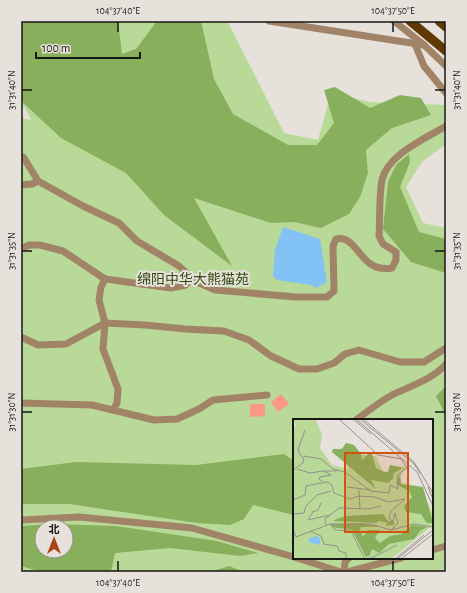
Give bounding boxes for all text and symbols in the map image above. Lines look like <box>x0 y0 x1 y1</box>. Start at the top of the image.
text: 104°37'40"E <box>96 6 140 16</box>
text: 104°37'50"E <box>371 6 415 16</box>
scale bar <box>36 34 140 60</box>
text: 100 m <box>42 42 70 54</box>
text: 31°31'40"N <box>7 70 17 110</box>
text: 31°31'40"N <box>452 70 462 110</box>
text: 31°31'35"N <box>7 232 17 270</box>
text: 31°31'35"N <box>452 232 462 270</box>
park label: 绵阳中华大熊猫苑 <box>137 271 249 287</box>
text: 31°31'30"N <box>7 393 17 431</box>
text: 31°31'30"N <box>452 393 462 431</box>
inset map <box>293 419 433 559</box>
north arrow <box>34 519 74 559</box>
text: 北 <box>49 524 60 535</box>
text: 104°37'40"E <box>96 578 140 588</box>
text: 104°37'50"E <box>371 578 415 588</box>

